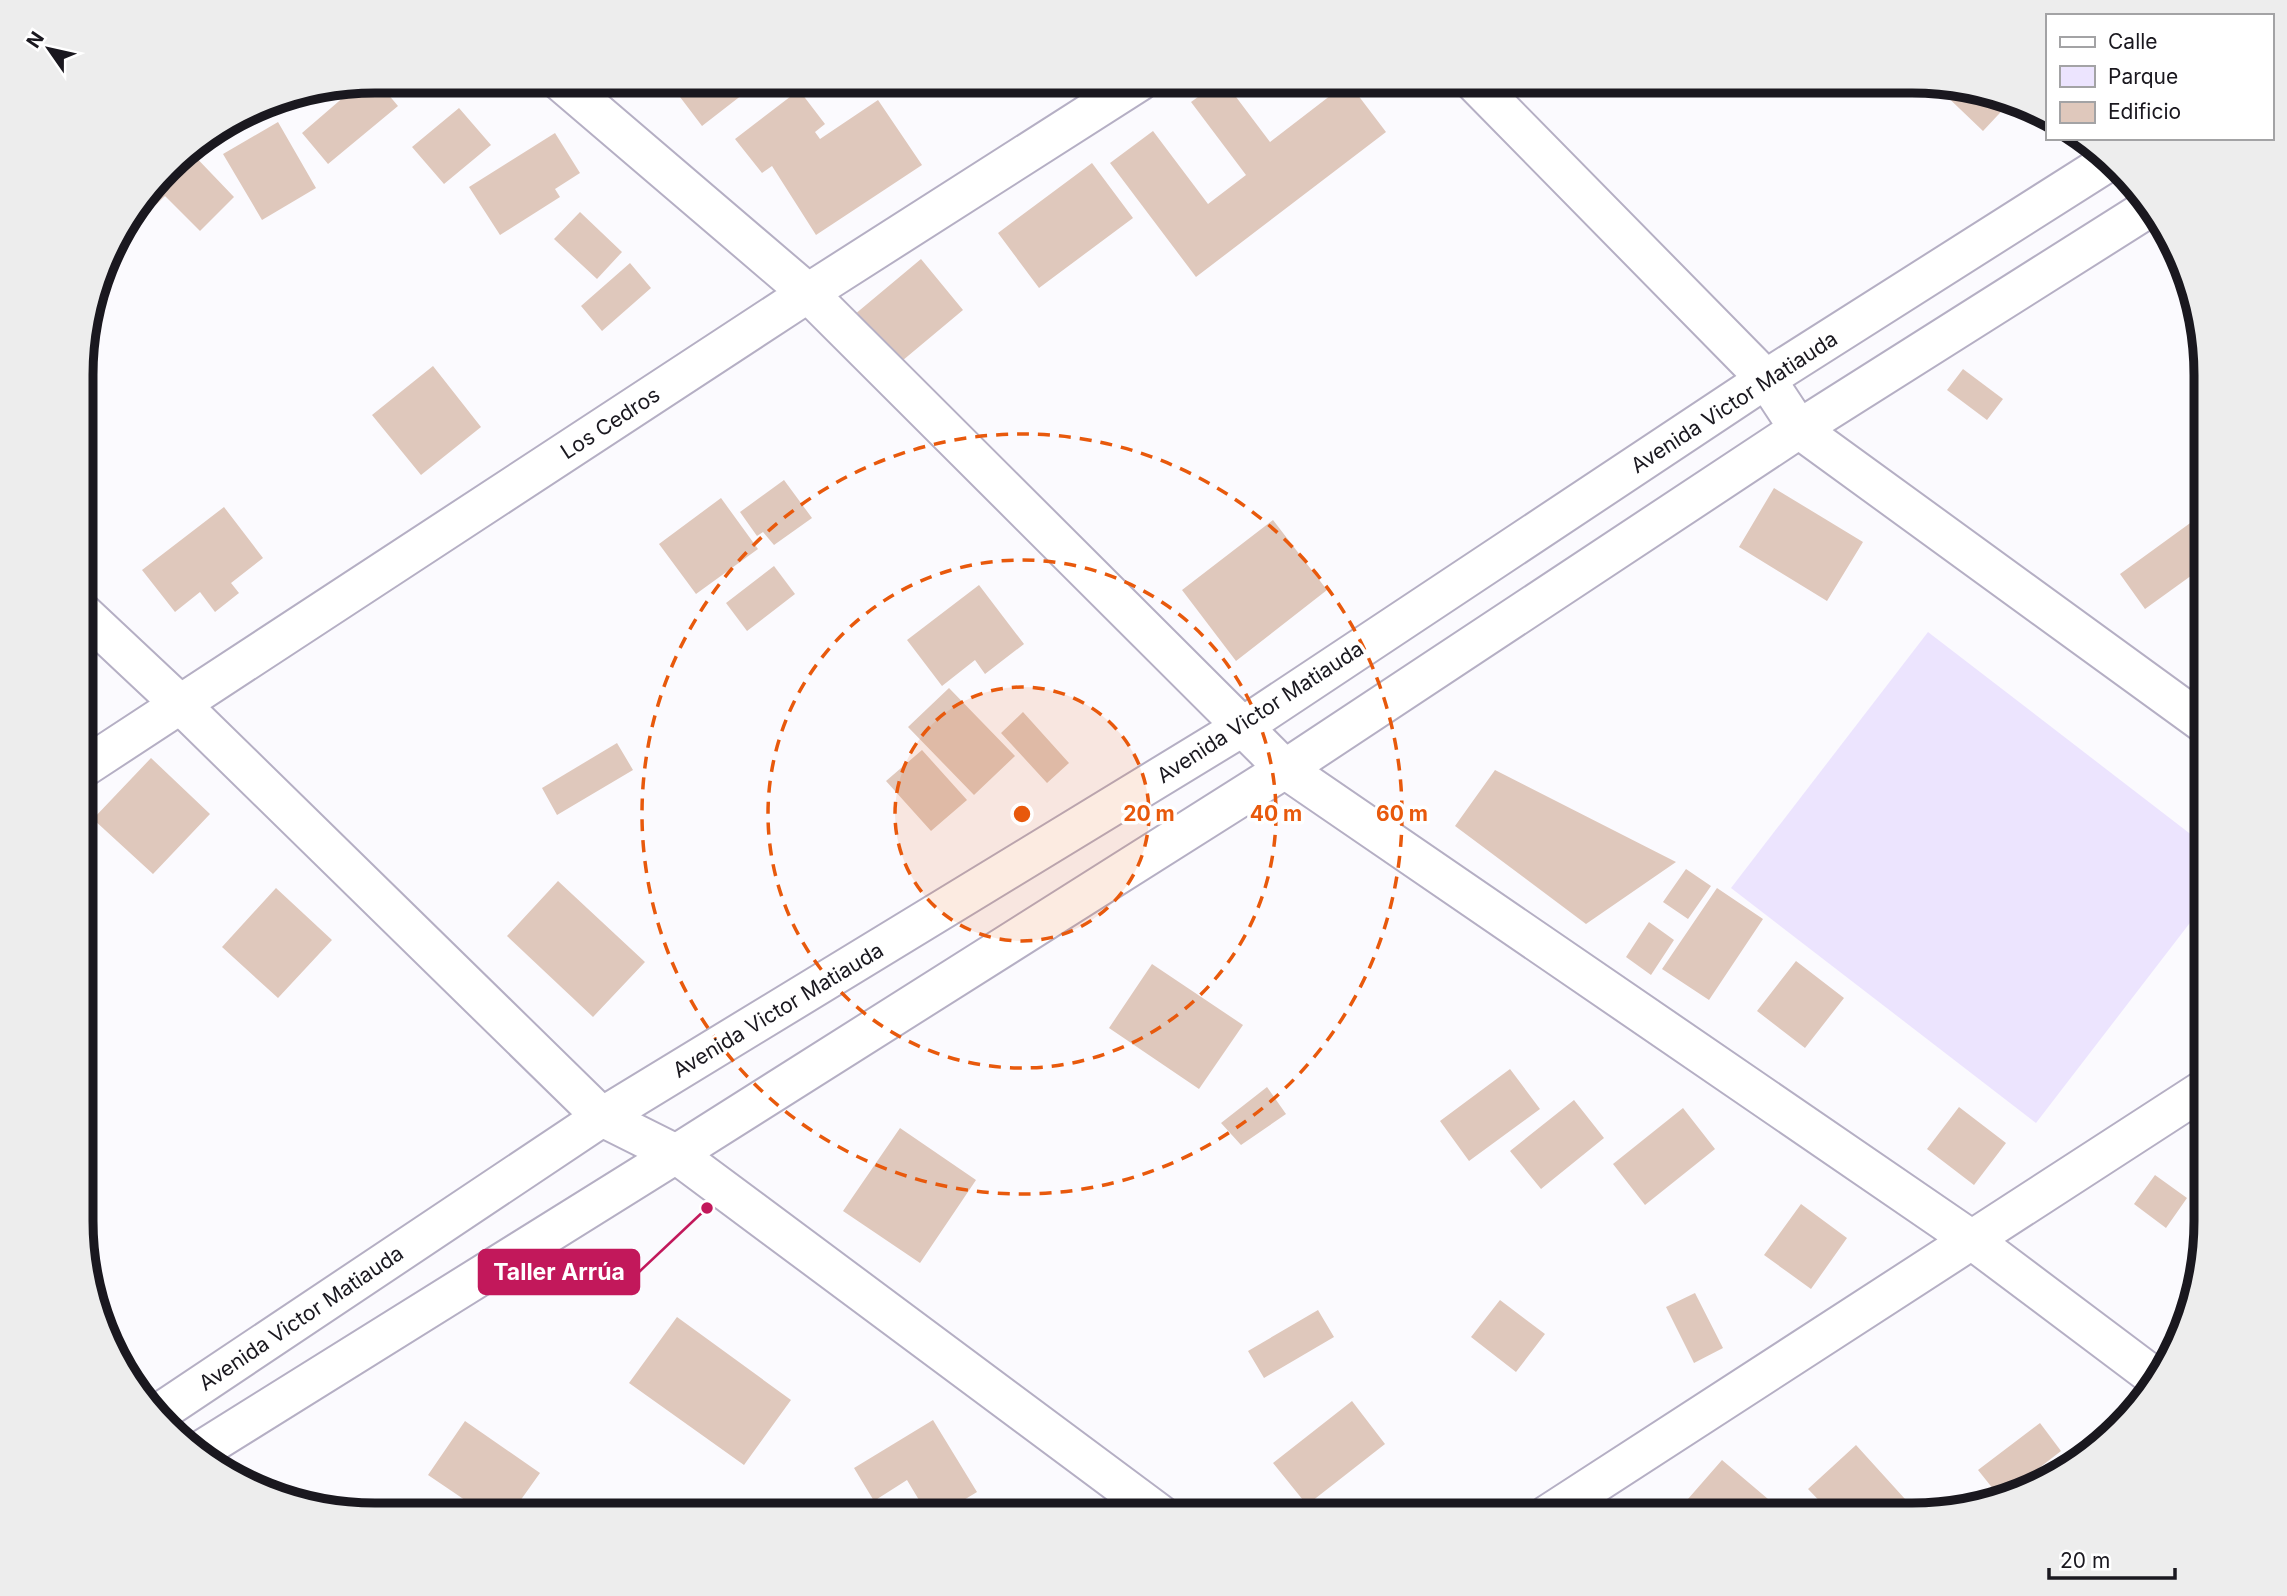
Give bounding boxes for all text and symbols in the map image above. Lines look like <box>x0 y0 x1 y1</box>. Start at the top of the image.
north arrow <box>14 14 84 84</box>
legend <box>2046 14 2273 140</box>
text: N <box>22 27 49 52</box>
text: Calle <box>2108 29 2158 54</box>
text: Parque <box>2108 64 2178 89</box>
text: Edificio <box>2108 99 2181 124</box>
street label: Avenida Victor Matiauda <box>1626 326 1842 478</box>
street label: Los Cedros <box>556 382 664 464</box>
street label: Avenida Victor Matiauda <box>1152 636 1368 788</box>
text: 20 m <box>1123 801 1175 826</box>
text: 40 m <box>1250 801 1302 826</box>
text: 60 m <box>1376 801 1428 826</box>
centre of rings <box>1010 802 1034 826</box>
street label: Avenida Victor Matiauda <box>668 937 888 1083</box>
street label: Avenida Victor Matiauda <box>194 1240 408 1396</box>
callout: Taller Arrúa <box>479 1250 639 1294</box>
text: Taller Arrúa <box>493 1258 625 1286</box>
scale bar <box>2049 1536 2175 1580</box>
text: 20 m <box>2060 1548 2110 1573</box>

